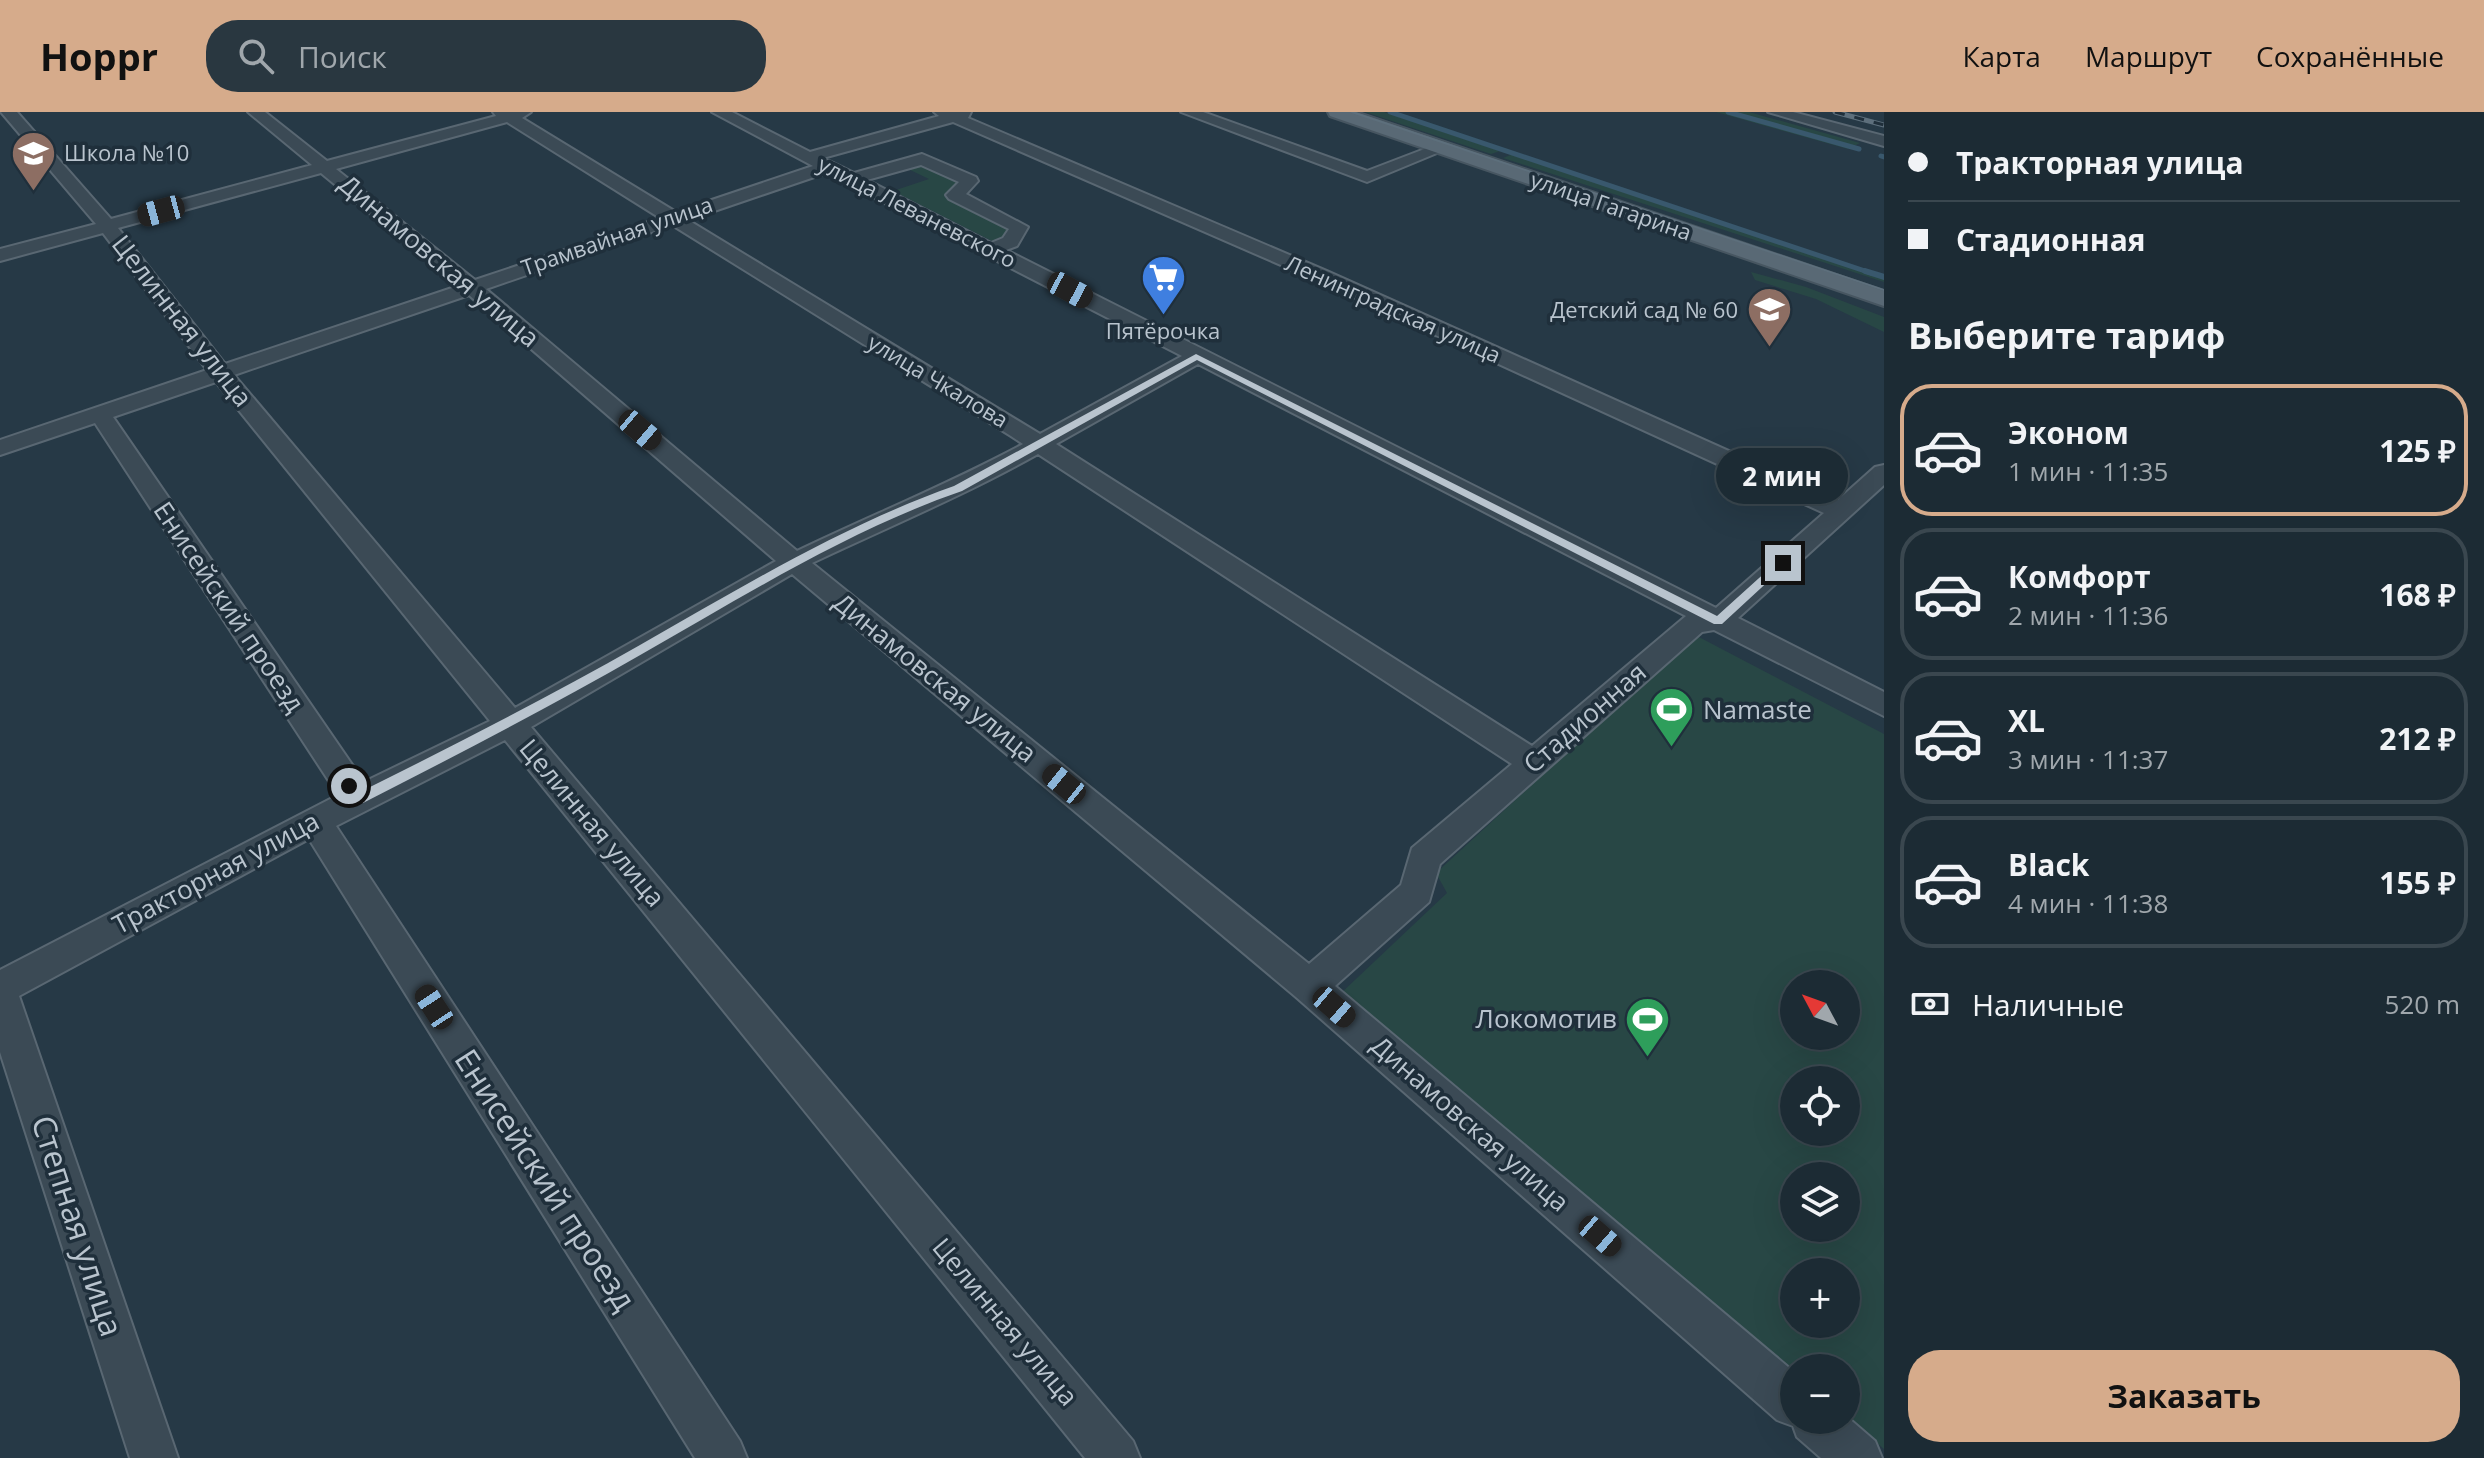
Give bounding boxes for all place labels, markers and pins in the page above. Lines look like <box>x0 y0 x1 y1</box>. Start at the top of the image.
school or university icon: Школа №10 <box>9 129 57 192</box>
place label: Школа №10 <box>64 137 189 167</box>
supermarket icon: Пятёрочка <box>1139 254 1187 317</box>
school or university icon: Детский сад № 60 <box>1745 286 1793 349</box>
place label: Детский сад № 60 <box>1550 294 1738 324</box>
place label: Пятёрочка <box>1106 315 1220 345</box>
sports icon: Namaste <box>1648 686 1696 749</box>
place label: Namaste <box>1703 691 1812 727</box>
sports icon: Локомотив <box>1624 995 1672 1058</box>
place label: Локомотив <box>1476 1000 1617 1036</box>

